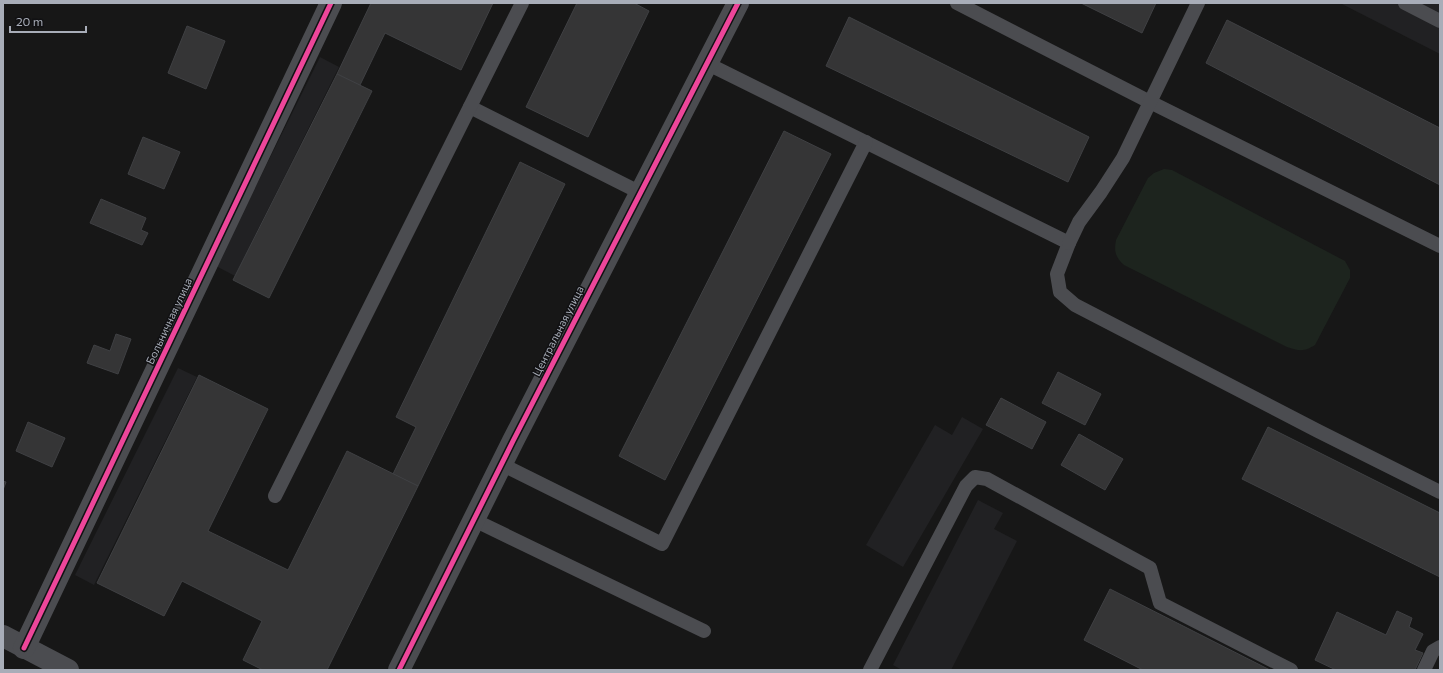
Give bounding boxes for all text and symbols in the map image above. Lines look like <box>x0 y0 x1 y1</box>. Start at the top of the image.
scale bar <box>10 8 86 34</box>
text: 20 m <box>16 14 43 28</box>
street label: Больничная улица <box>143 276 194 366</box>
street label: Центральная улица <box>529 283 586 378</box>

